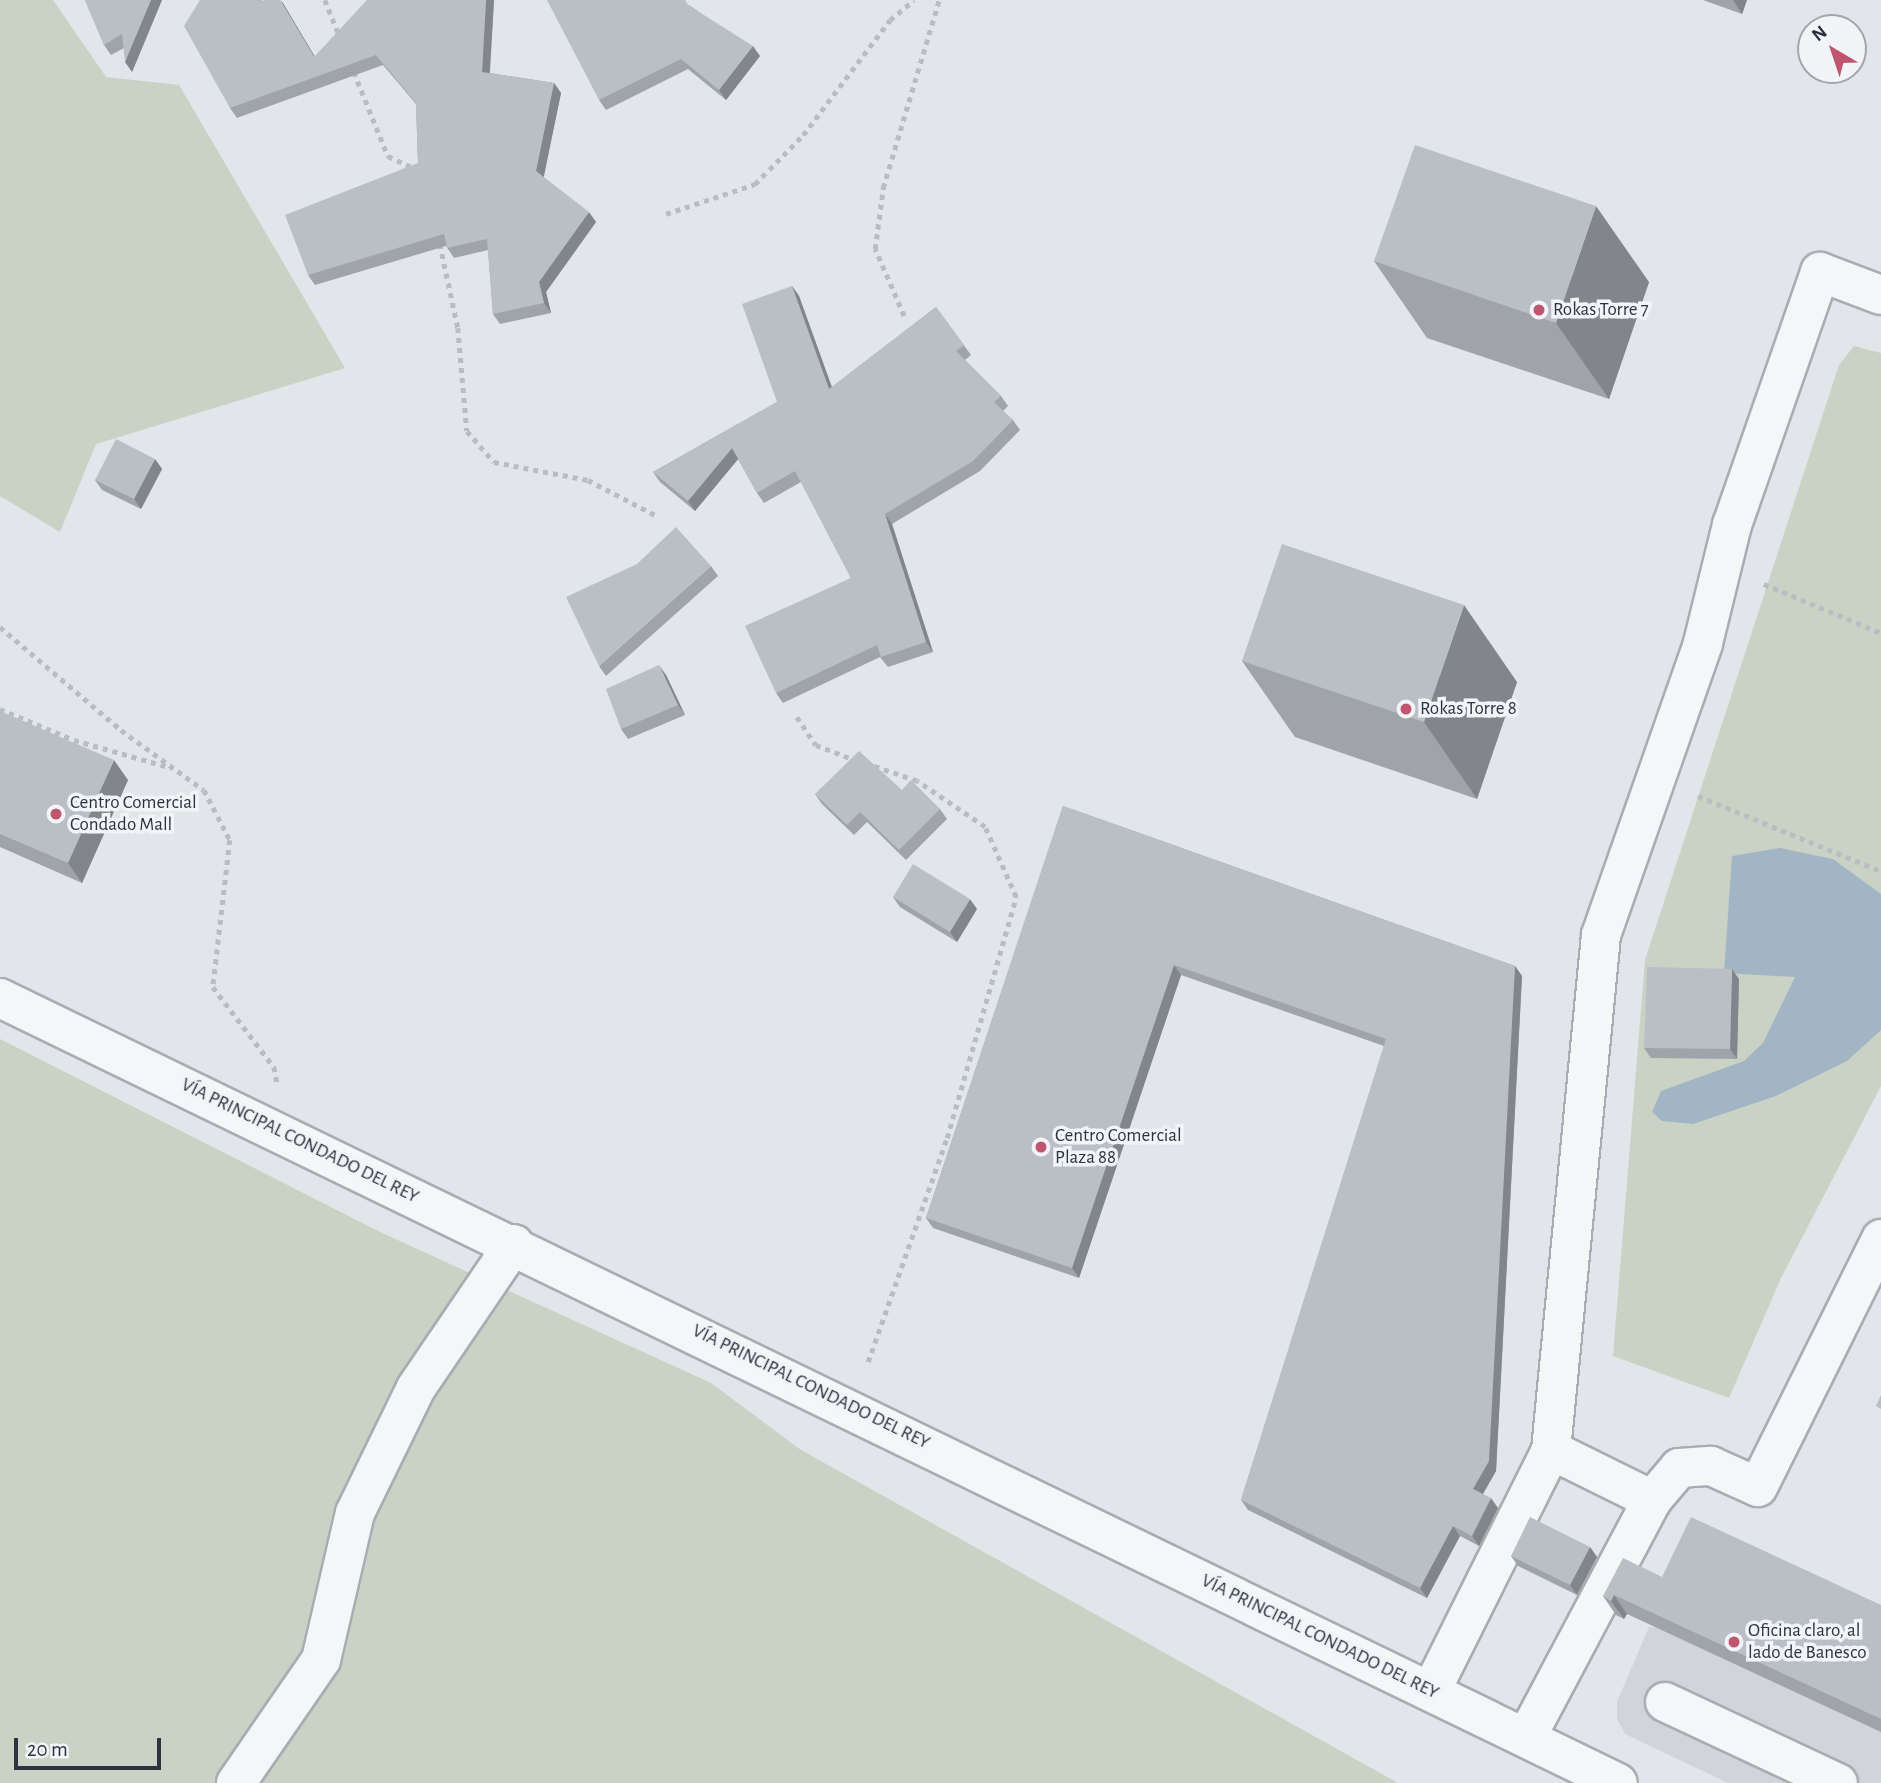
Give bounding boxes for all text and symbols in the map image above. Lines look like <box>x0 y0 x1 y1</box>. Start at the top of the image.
north arrow <box>1797 14 1867 84</box>
text: N <box>1809 22 1831 45</box>
place label: Rokas Torre 7 <box>1553 299 1649 321</box>
marker: Rokas Torre 7 <box>1531 302 1547 318</box>
place label: Rokas Torre 8 <box>1420 698 1517 720</box>
marker: Rokas Torre 8 <box>1398 701 1414 717</box>
place label: Centro Comercial Condado Mall <box>70 792 197 836</box>
marker: Centro Comercial Condado Mall <box>48 806 64 822</box>
street label: VÍA PRINCIPAL CONDADO DEL REY <box>177 1073 423 1209</box>
place label: Centro Comercial Plaza 88 <box>1055 1125 1182 1169</box>
marker: Centro Comercial Plaza 88 <box>1033 1139 1049 1155</box>
street label: VÍA PRINCIPAL CONDADO DEL REY <box>688 1319 934 1455</box>
street label: VÍA PRINCIPAL CONDADO DEL REY <box>1197 1569 1443 1705</box>
place label: Oficina claro, al lado de Banesco <box>1748 1620 1867 1664</box>
marker: Oficina claro, al lado de Banesco <box>1726 1634 1742 1650</box>
scale bar <box>18 1724 164 1768</box>
text: 20 m <box>27 1739 68 1760</box>

